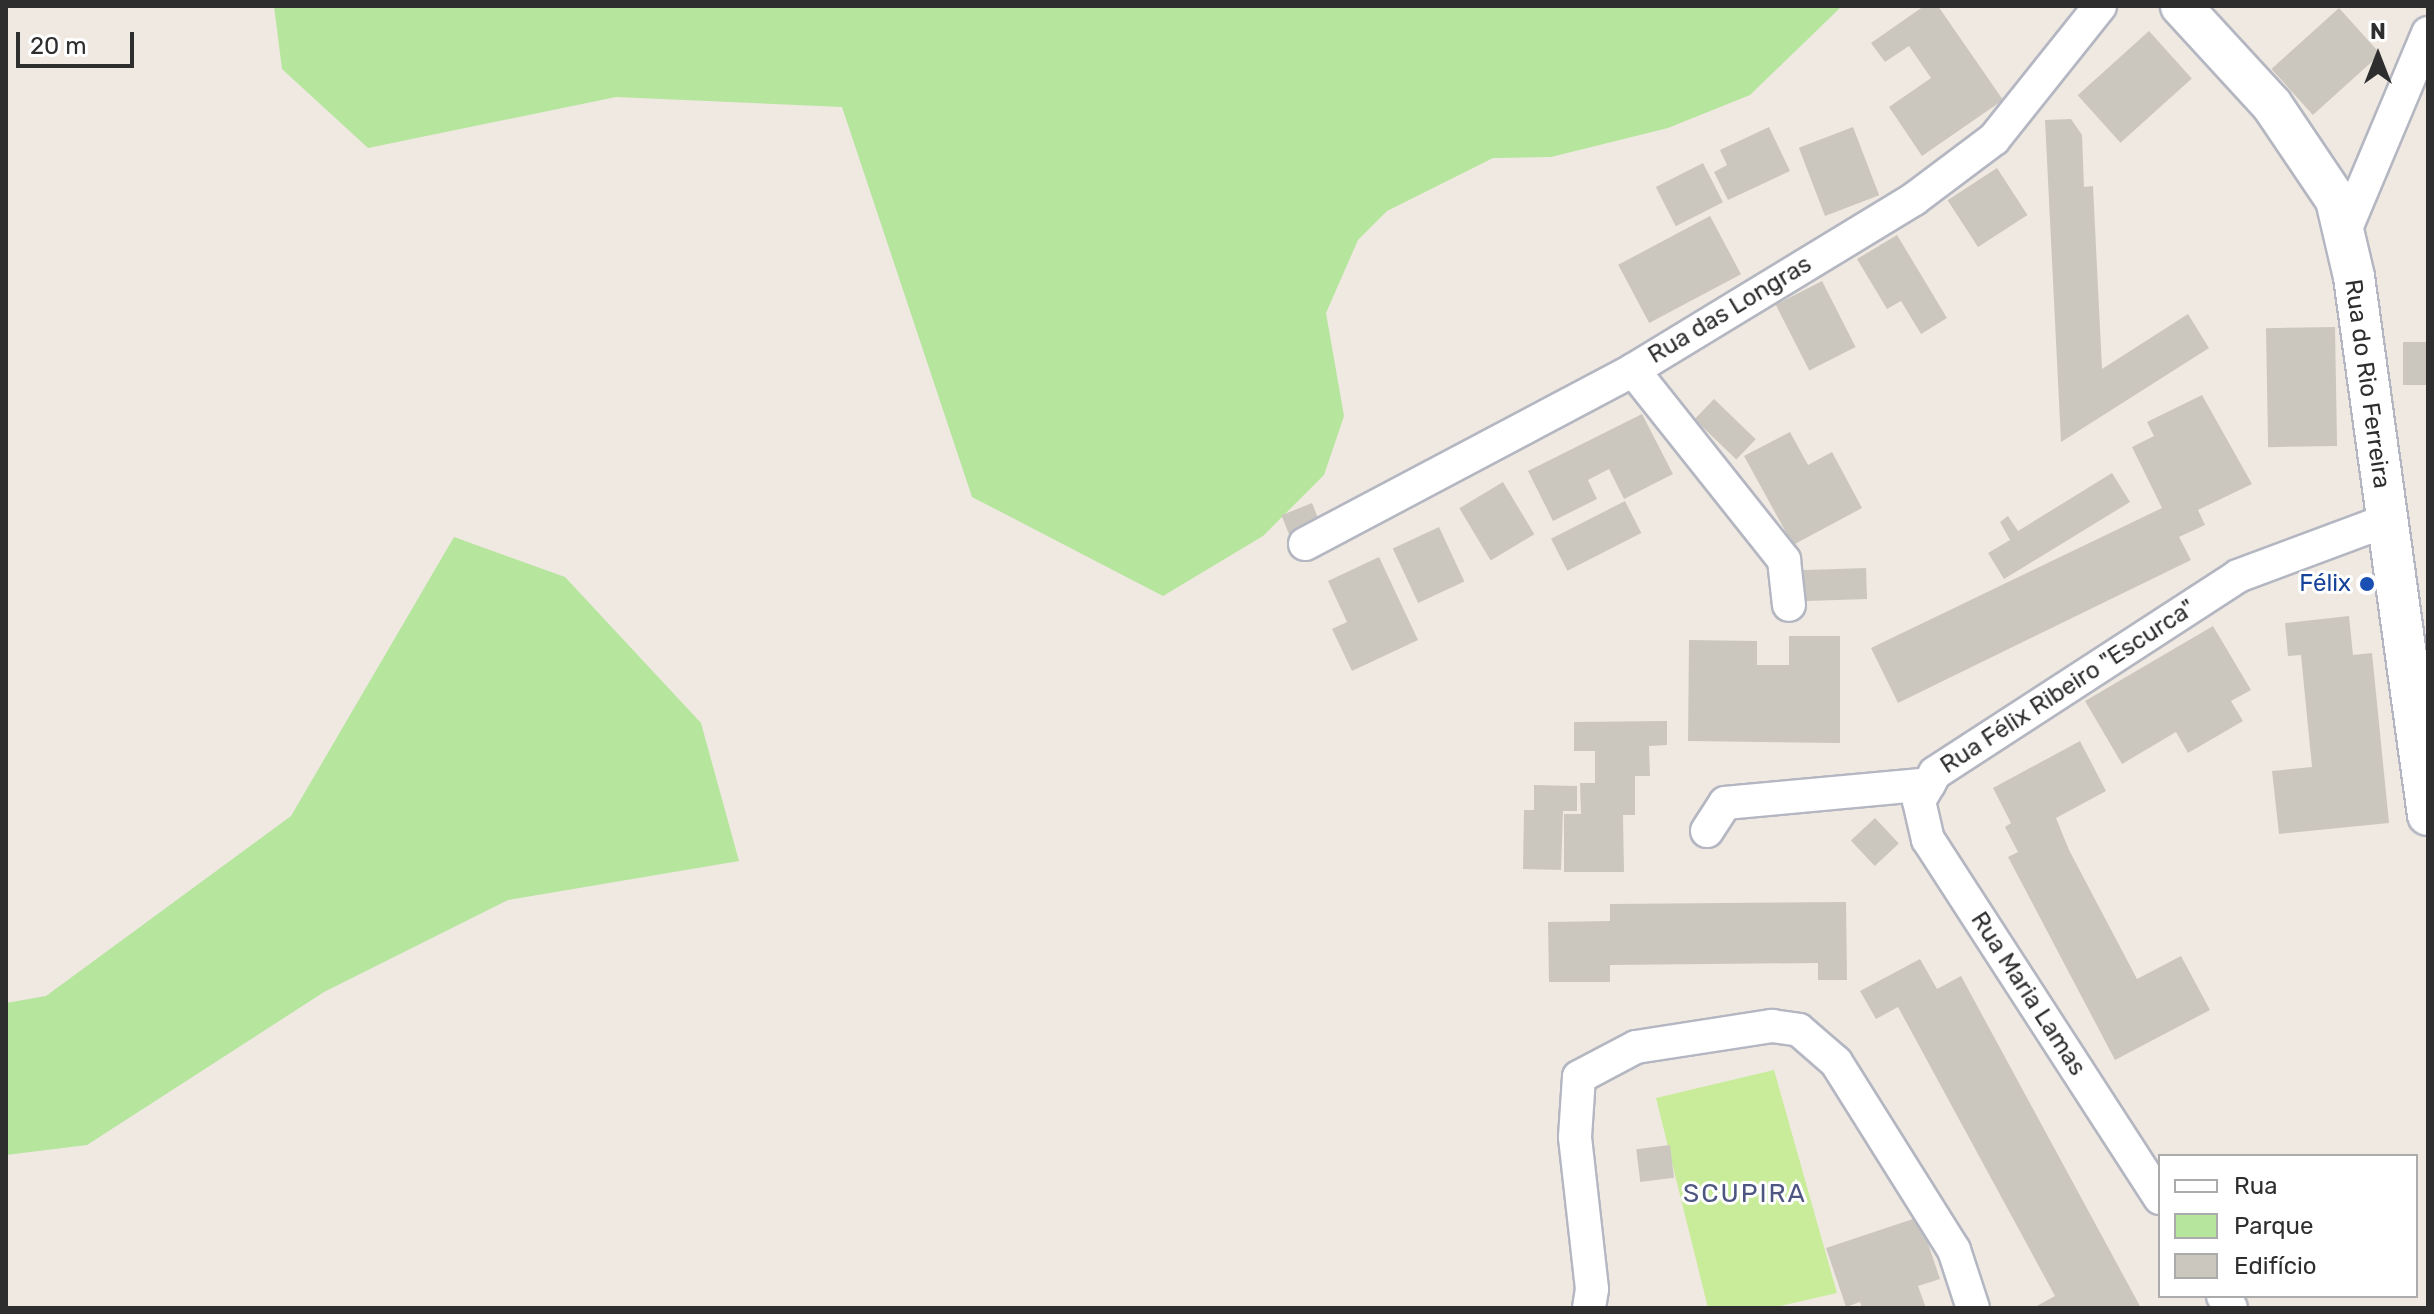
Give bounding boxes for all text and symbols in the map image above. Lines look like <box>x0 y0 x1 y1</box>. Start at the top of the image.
scale bar <box>20 16 138 66</box>
north arrow <box>2338 16 2418 96</box>
text: N <box>2370 18 2386 45</box>
text: 20 m <box>30 32 87 60</box>
street label: Rua das Longras <box>1643 250 1817 370</box>
street label: Rua do Rio Ferreira <box>2338 278 2396 490</box>
place label: Félix <box>2299 570 2351 598</box>
marker: Félix <box>2358 575 2376 593</box>
street label: Rua Félix Ribeiro "Escurca" <box>1935 594 2201 780</box>
street label: Rua Maria Lamas <box>1964 907 2092 1081</box>
legend <box>2158 1154 2418 1298</box>
text: Rua <box>2234 1172 2277 1200</box>
district label: SCUPIRA <box>1683 1178 1807 1210</box>
text: Parque <box>2234 1212 2313 1240</box>
text: Edifício <box>2234 1252 2317 1280</box>

